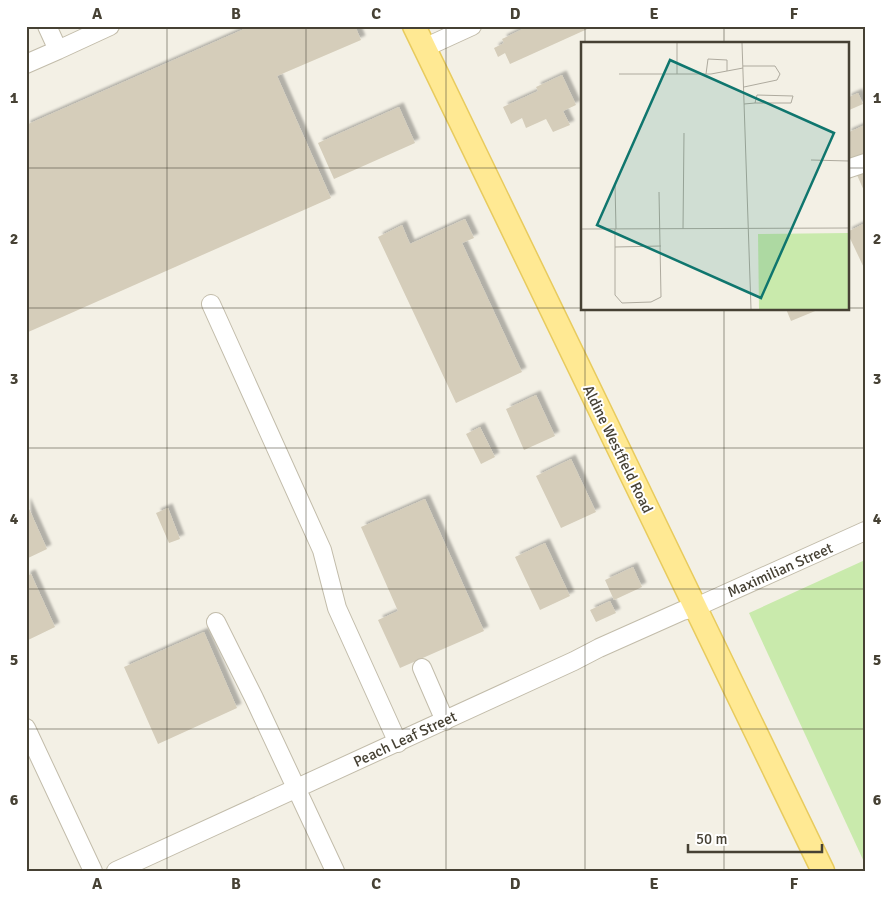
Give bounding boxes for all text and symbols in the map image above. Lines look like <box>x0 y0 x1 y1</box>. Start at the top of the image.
text: A <box>92 4 103 24</box>
text: B <box>231 4 241 24</box>
text: C <box>371 4 381 24</box>
text: D <box>510 4 521 24</box>
text: E <box>649 4 659 24</box>
text: F <box>790 4 799 24</box>
inset map <box>581 42 848 310</box>
text: 1 <box>10 88 19 108</box>
text: 1 <box>873 88 882 108</box>
text: 2 <box>10 229 18 249</box>
text: 2 <box>873 229 881 249</box>
text: 3 <box>10 369 18 389</box>
text: 3 <box>873 369 881 389</box>
street label: Aldine Westfield Road <box>579 382 657 516</box>
text: 4 <box>10 509 19 529</box>
text: 4 <box>873 509 882 529</box>
street label: Maximilian Street <box>725 539 835 601</box>
text: 5 <box>10 650 18 670</box>
text: 5 <box>873 650 881 670</box>
street label: Peach Leaf Street <box>351 707 459 771</box>
text: 6 <box>10 790 19 810</box>
text: 6 <box>873 790 882 810</box>
scale bar <box>688 822 822 854</box>
text: 50 m <box>696 830 727 848</box>
text: A <box>92 874 103 894</box>
text: B <box>231 874 241 894</box>
text: C <box>371 874 381 894</box>
text: D <box>510 874 521 894</box>
text: E <box>649 874 659 894</box>
text: F <box>790 874 799 894</box>

